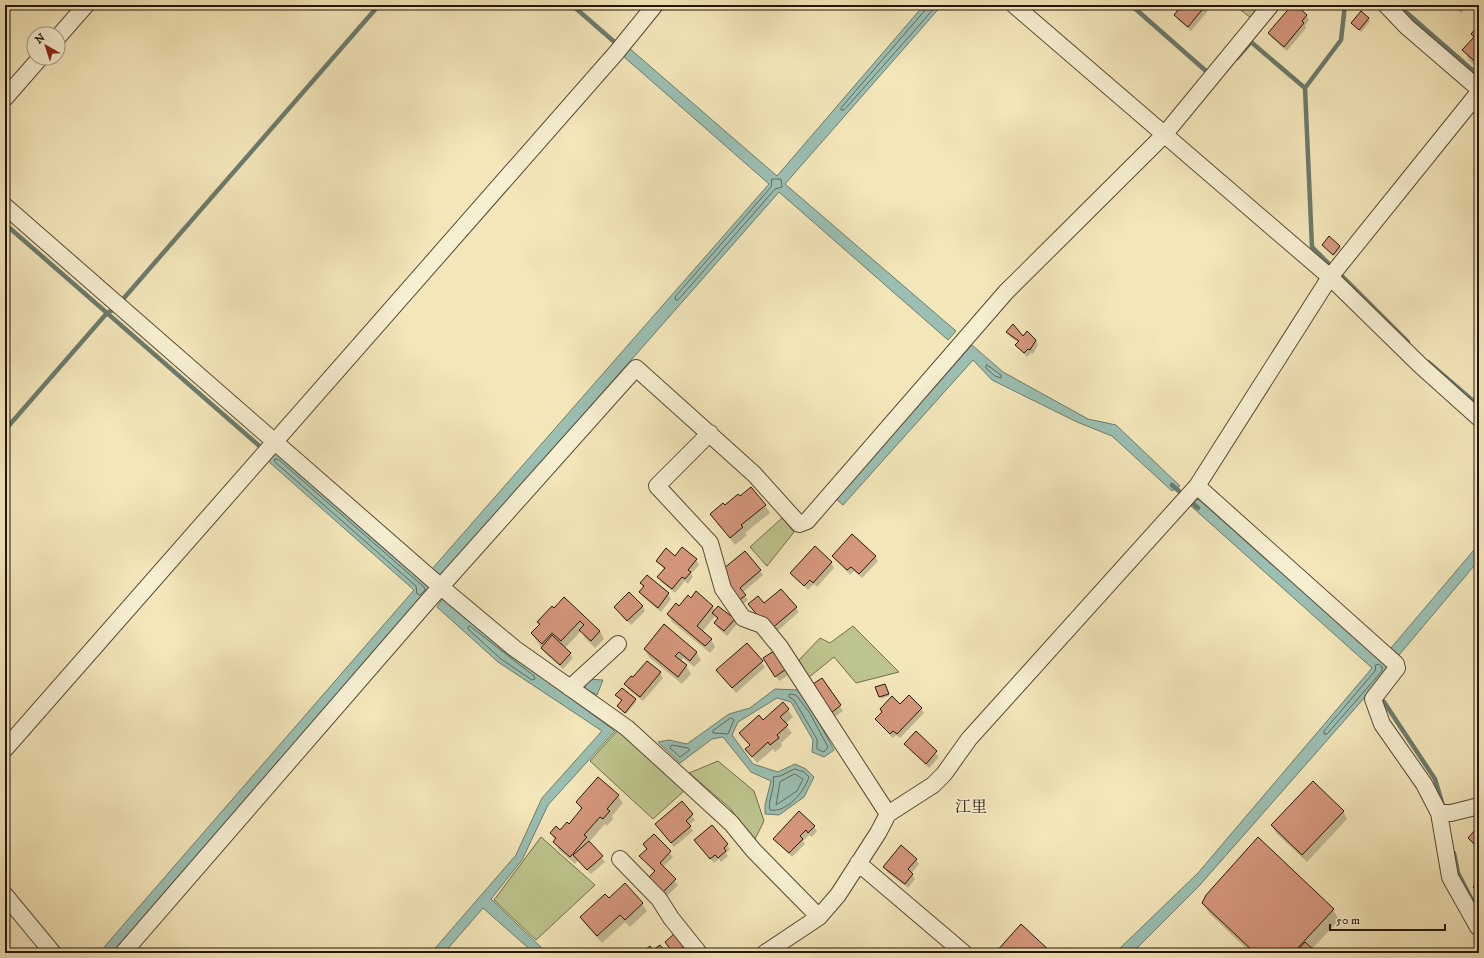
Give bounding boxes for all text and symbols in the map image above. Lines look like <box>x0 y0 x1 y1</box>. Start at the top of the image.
north arrow <box>26 26 66 66</box>
text: N <box>32 31 48 47</box>
district label: 江里 <box>955 797 987 817</box>
scale bar <box>1330 906 1445 932</box>
text: 50 m <box>1336 913 1360 928</box>

